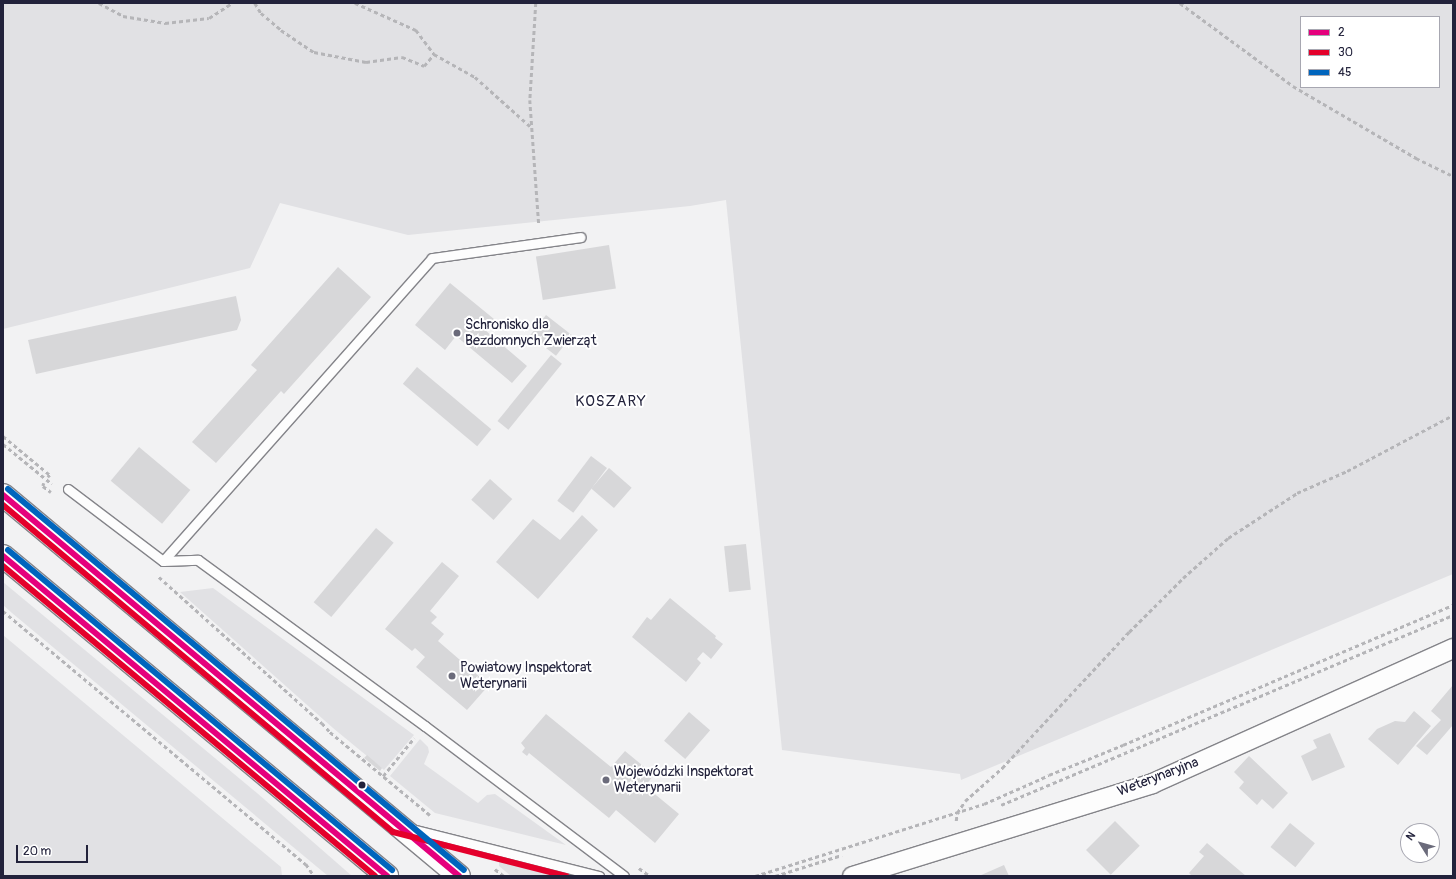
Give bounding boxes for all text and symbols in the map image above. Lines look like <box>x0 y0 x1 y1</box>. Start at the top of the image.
legend <box>1300 16 1440 88</box>
text: 2 <box>1338 25 1345 40</box>
text: 30 <box>1338 45 1353 60</box>
text: 45 <box>1338 65 1351 80</box>
place label: Schronisko dla Bezdomnych Zwierząt <box>465 317 597 350</box>
marker: Schronisko dla Bezdomnych Zwierząt <box>452 328 462 338</box>
district label: KOSZARY <box>575 393 647 411</box>
place label: Powiatowy Inspektorat Weterynarii <box>460 660 592 692</box>
marker: Powiatowy Inspektorat Weterynarii <box>447 671 457 681</box>
street label: Weterynaryjna <box>1115 754 1201 800</box>
place label: Wojewódzki Inspektorat Weterynarii <box>614 764 753 796</box>
marker: Wojewódzki Inspektorat Weterynarii <box>601 775 611 785</box>
unlabelled marker <box>357 780 367 790</box>
north arrow <box>1400 823 1440 863</box>
text: N <box>1403 829 1418 843</box>
scale bar <box>18 837 90 863</box>
text: 20 m <box>23 844 51 859</box>

